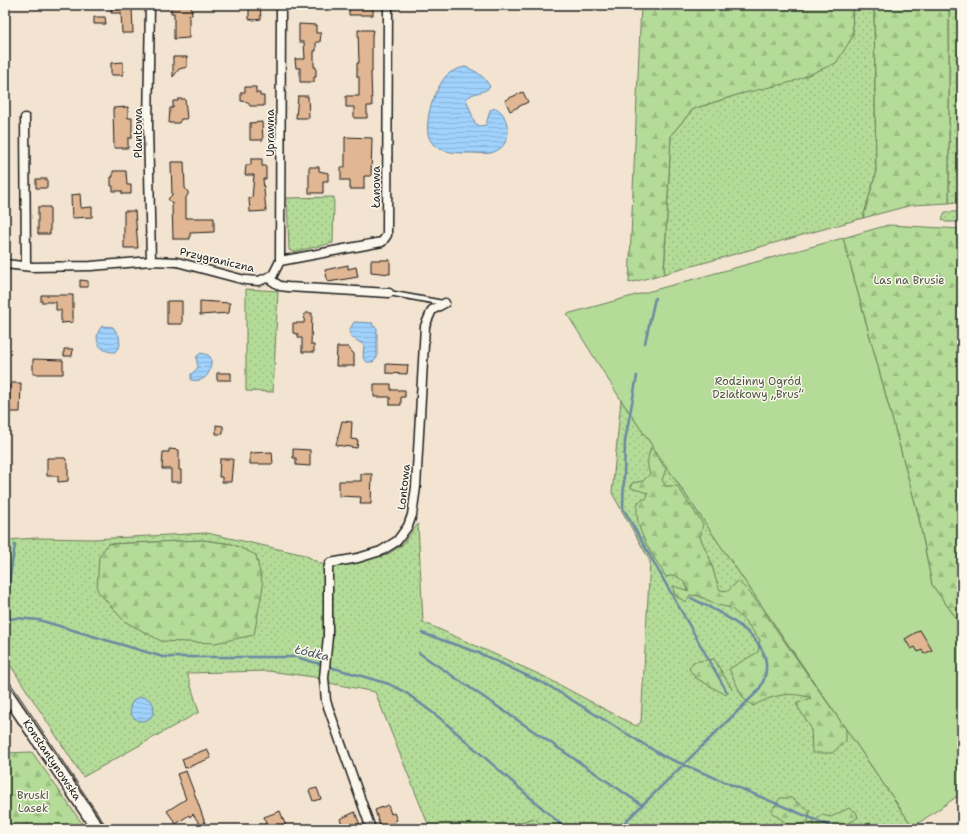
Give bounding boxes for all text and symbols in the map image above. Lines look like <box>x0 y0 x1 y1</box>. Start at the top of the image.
street label: Plantowa <box>131 108 146 158</box>
street label: Uprawna <box>263 109 278 157</box>
street label: Łanowa <box>369 166 384 209</box>
street label: Przygraniczna <box>178 244 256 276</box>
park label: Las na Brusie <box>873 273 945 288</box>
park label: Rodzinny Ogród Działkowy „Brus” <box>712 374 804 402</box>
street label: Lontowa <box>394 463 414 511</box>
water label: Łódka <box>292 641 331 665</box>
street label: Konstantynowska <box>19 717 85 804</box>
park label: Bruski Lasek <box>17 788 49 816</box>

